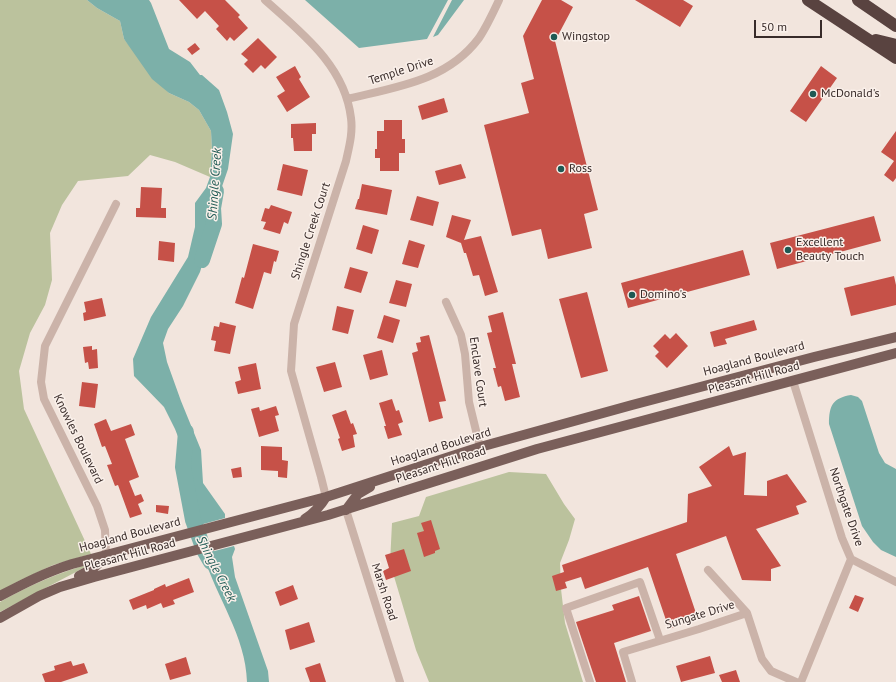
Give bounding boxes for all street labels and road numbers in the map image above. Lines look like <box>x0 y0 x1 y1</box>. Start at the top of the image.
street label: Temple Drive <box>367 54 435 88</box>
street label: Shingle Creek Court <box>288 180 334 282</box>
street label: Enclave Court <box>466 336 490 408</box>
street label: Hoagland Boulevard <box>702 339 806 379</box>
street label: Pleasant Hill Road <box>707 359 801 397</box>
street label: Knowles Boulevard <box>50 392 106 486</box>
street label: Hoagland Boulevard <box>389 425 493 469</box>
street label: Pleasant Hill Road <box>394 444 488 486</box>
street label: Northgate Drive <box>826 466 866 548</box>
street label: Hoagland Boulevard <box>78 515 182 555</box>
street label: Pleasant Hill Road <box>83 536 177 574</box>
street label: Marsh Road <box>368 561 400 623</box>
street label: Sungate Drive <box>664 598 736 632</box>

